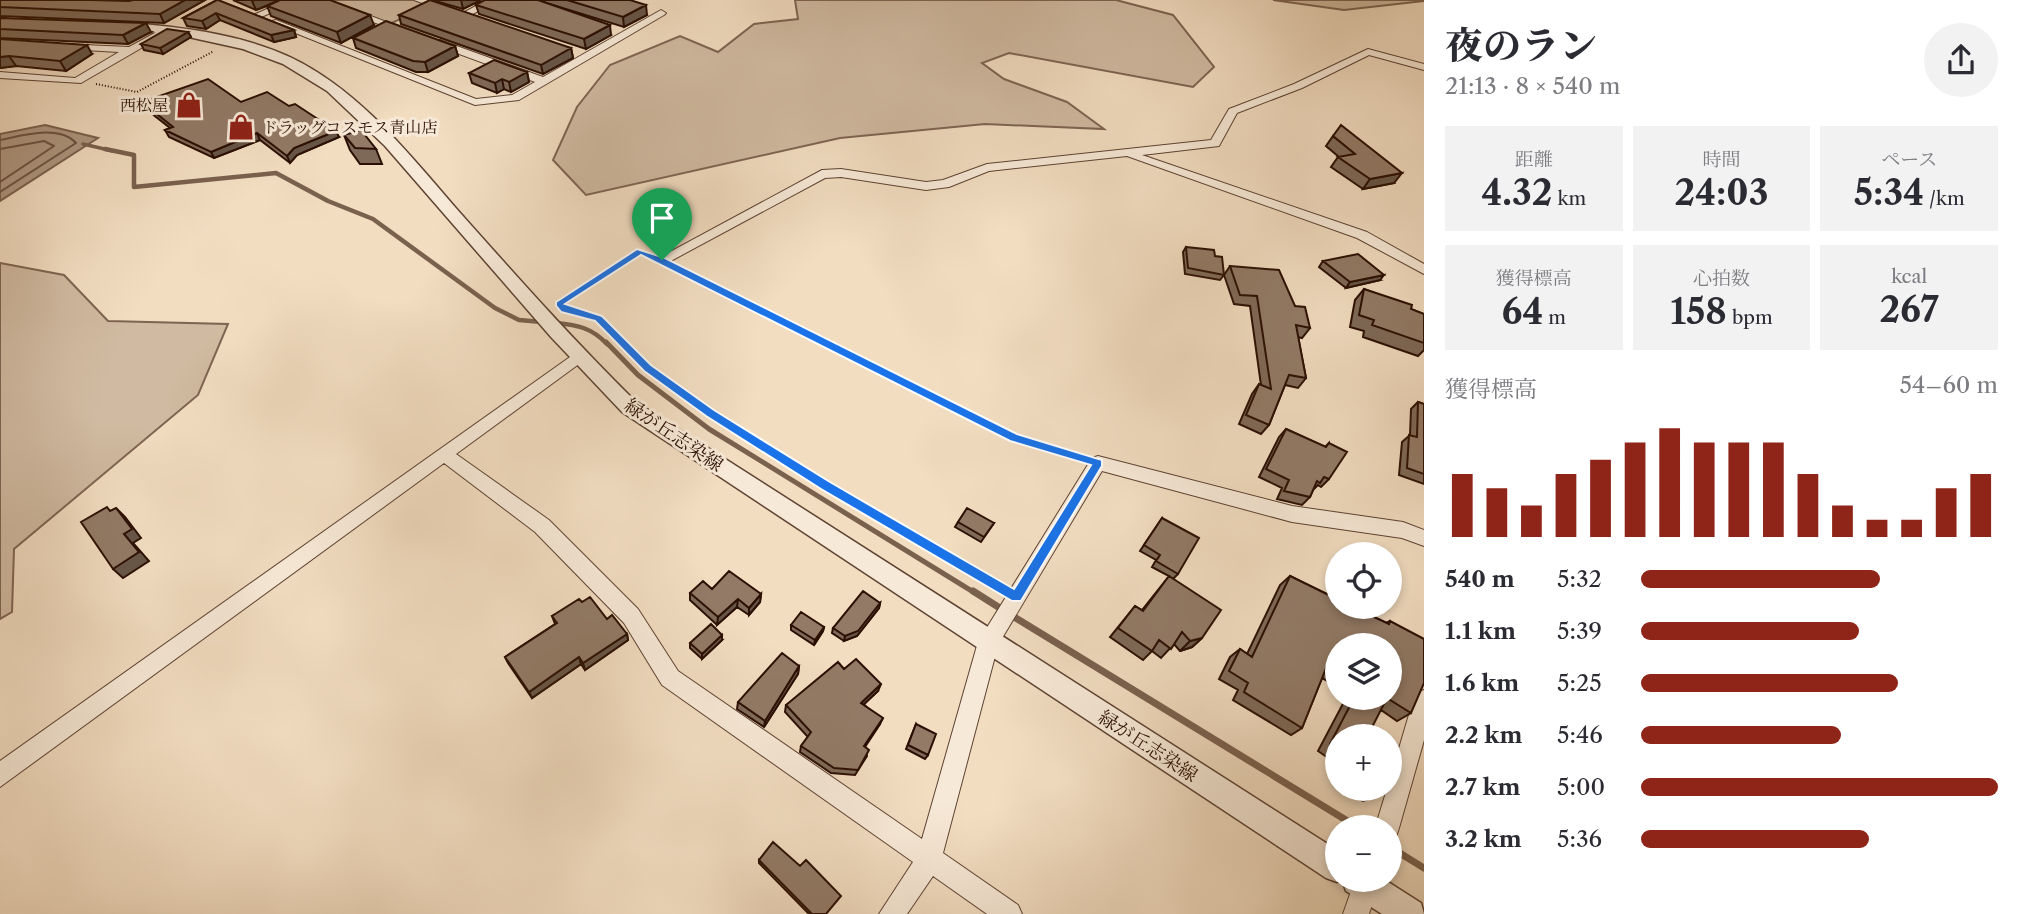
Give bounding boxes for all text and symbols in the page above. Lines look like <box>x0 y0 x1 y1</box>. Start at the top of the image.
text: 夜のラン <box>1445 22 1597 69</box>
button: share <box>1924 23 1998 97</box>
text: 21:13 · 8 × 540 m <box>1445 72 1620 100</box>
shop icon: 西松屋 <box>174 90 204 120</box>
place label: 西松屋 <box>120 95 168 115</box>
shop icon: ドラッグコスモス青山店 <box>226 112 256 142</box>
place label: ドラッグコスモス青山店 <box>262 117 437 137</box>
text: 距離 <box>1515 148 1553 171</box>
text: 時間 <box>1702 148 1741 171</box>
text: ペース <box>1881 148 1937 171</box>
text: 4.32 <box>1482 171 1552 214</box>
text: 24:03 <box>1675 171 1768 214</box>
text: 5:34 <box>1854 171 1924 214</box>
text: km <box>1552 187 1586 210</box>
text: /km <box>1924 187 1965 210</box>
pin <box>632 188 692 260</box>
icon: arrive <box>643 199 681 237</box>
text: kcal <box>1891 265 1927 288</box>
text: 獲得標高 <box>1496 267 1572 290</box>
text: 心拍数 <box>1693 267 1750 290</box>
text: 267 <box>1879 288 1939 331</box>
text: 64 <box>1502 290 1543 333</box>
text: 158 <box>1670 290 1727 333</box>
text: m <box>1543 306 1566 329</box>
text: bpm <box>1727 306 1773 329</box>
text: 54–60 m <box>1900 371 1998 399</box>
text: 獲得標高 <box>1445 375 1537 403</box>
street label: 緑が丘志染線 <box>620 394 728 476</box>
map controls <box>1325 542 1402 892</box>
button: locate <box>1325 542 1402 619</box>
text: 540 m <box>1445 565 1515 593</box>
text: 5:32 <box>1557 565 1602 593</box>
text: 1.1 km <box>1445 617 1516 645</box>
text: 5:39 <box>1557 617 1602 645</box>
button: layers <box>1325 633 1402 710</box>
text: 1.6 km <box>1445 669 1519 697</box>
text: 5:25 <box>1557 669 1602 697</box>
street label: 緑が丘志染線 <box>1094 705 1202 787</box>
text: 2.2 km <box>1445 721 1522 749</box>
text: 5:46 <box>1557 721 1603 749</box>
button: + <box>1325 724 1402 801</box>
text: 2.7 km <box>1445 773 1521 801</box>
text: 5:00 <box>1557 773 1605 801</box>
button: − <box>1325 815 1402 892</box>
text: 3.2 km <box>1445 825 1522 853</box>
text: 5:36 <box>1557 825 1602 853</box>

